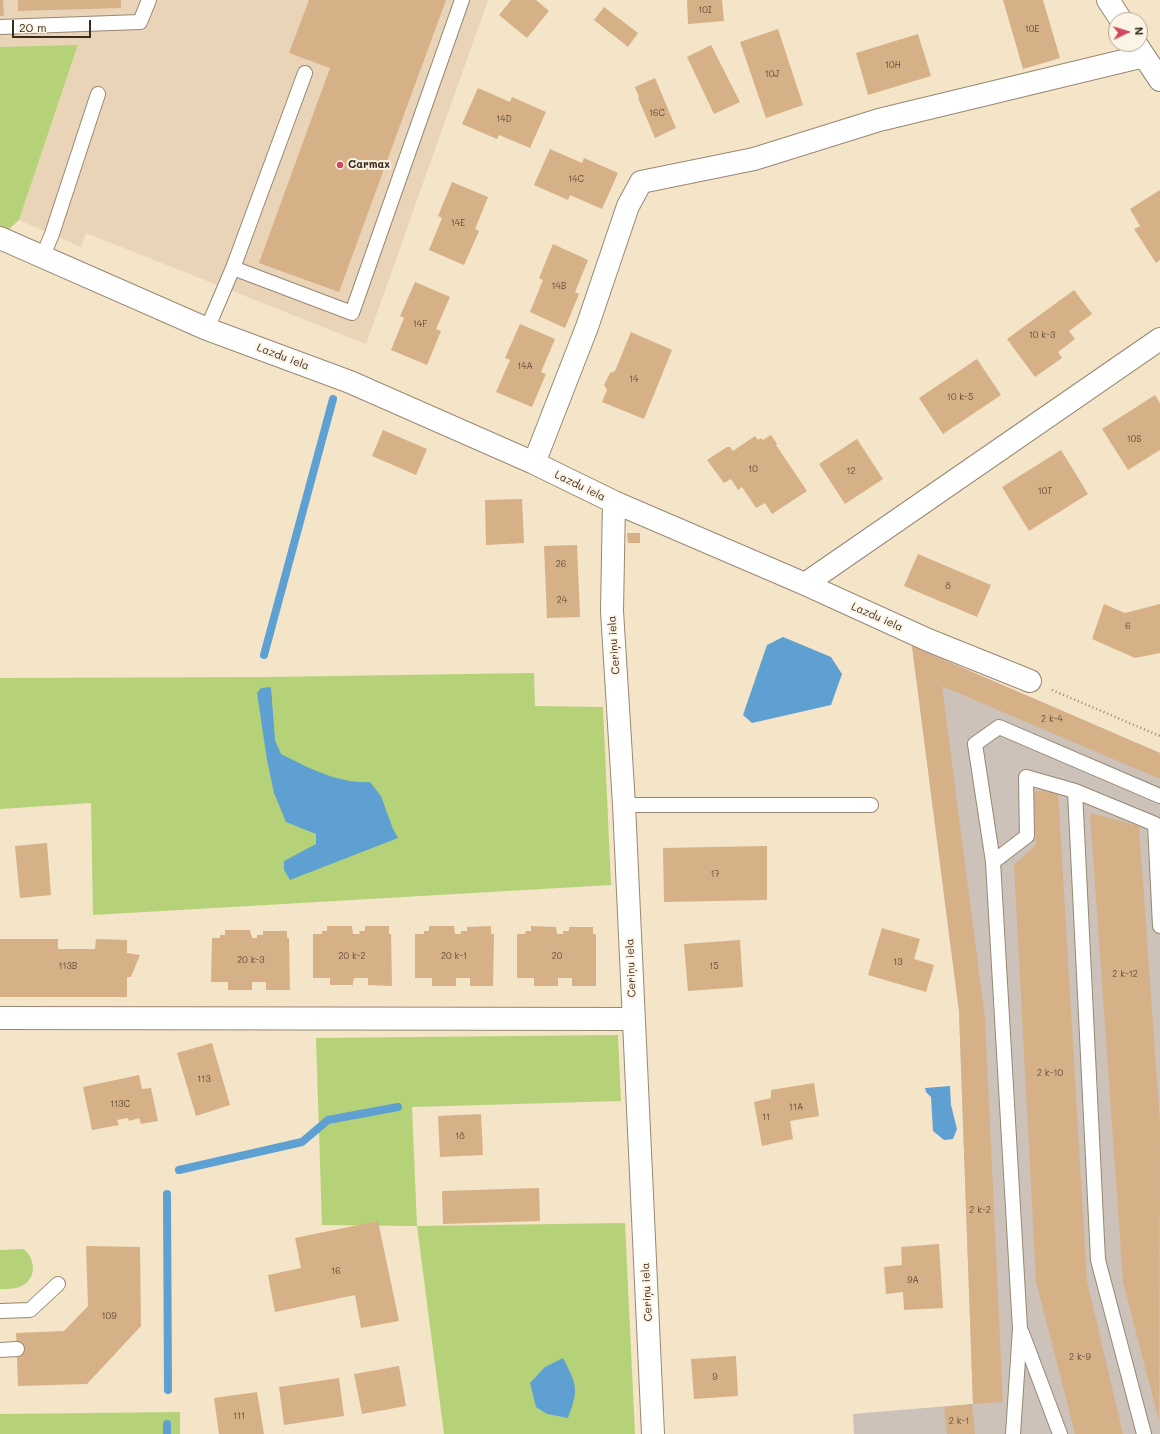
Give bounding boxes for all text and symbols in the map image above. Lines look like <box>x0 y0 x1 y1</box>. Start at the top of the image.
house number: 10I <box>698 5 712 15</box>
scale bar <box>14 12 93 38</box>
north arrow <box>1108 12 1148 52</box>
text: 20 m <box>19 19 47 35</box>
house number: 10E <box>1025 24 1039 34</box>
text: N <box>1132 26 1147 36</box>
house number: 10H <box>885 60 901 70</box>
house number: 10J <box>765 69 779 79</box>
house number: 16C <box>649 108 665 118</box>
house number: 14D <box>496 114 512 124</box>
place label: Carmax <box>348 158 390 172</box>
marker: Carmax <box>335 160 345 170</box>
house number: 14C <box>568 174 584 184</box>
house number: 14E <box>451 218 465 228</box>
house number: 14B <box>552 281 566 291</box>
house number: 14F <box>413 319 427 329</box>
house number: 10 k-3 <box>1029 330 1055 340</box>
street label: Lazdu iela <box>255 341 311 373</box>
house number: 14A <box>517 361 533 371</box>
house number: 14 <box>629 374 639 384</box>
house number: 10 k-5 <box>947 392 973 402</box>
house number: 10S <box>1127 434 1141 444</box>
house number: 10 <box>748 464 758 474</box>
house number: 12 <box>846 466 856 476</box>
street label: Lazdu iela <box>552 468 608 504</box>
house number: 10T <box>1038 486 1052 496</box>
house number: 26 <box>556 559 566 569</box>
house number: 8 <box>945 581 951 591</box>
house number: 24 <box>557 595 567 605</box>
street label: Lazdu iela <box>849 600 905 634</box>
street label: Ceriņu iela <box>605 615 623 675</box>
house number: 6 <box>1125 621 1131 631</box>
house number: 2 k-4 <box>1041 714 1063 724</box>
house number: 17 <box>710 869 720 879</box>
street label: Ceriņu iela <box>623 938 639 998</box>
house number: 20 k-2 <box>338 951 366 961</box>
house number: 20 k-1 <box>441 951 467 961</box>
house number: 20 <box>552 951 562 961</box>
house number: 20 k-3 <box>237 955 265 965</box>
house number: 13 <box>893 957 903 967</box>
house number: 113B <box>59 961 77 971</box>
house number: 15 <box>709 961 719 971</box>
house number: 2 k-12 <box>1112 969 1138 979</box>
house number: 2 k-10 <box>1037 1068 1063 1078</box>
house number: 113 <box>197 1074 211 1084</box>
house number: 113C <box>110 1099 130 1109</box>
house number: 11A <box>789 1102 803 1112</box>
house number: 11 <box>762 1112 770 1122</box>
house number: 18 <box>455 1131 465 1141</box>
house number: 2 k-2 <box>969 1205 991 1215</box>
street label: Ceriņu iela <box>639 1262 655 1322</box>
house number: 16 <box>331 1266 341 1276</box>
house number: 9A <box>907 1275 919 1285</box>
house number: 109 <box>102 1311 116 1321</box>
house number: 2 k-9 <box>1069 1352 1091 1362</box>
house number: 9 <box>712 1372 718 1382</box>
house number: 111 <box>233 1411 245 1421</box>
house number: 2 k-1 <box>949 1416 969 1426</box>

